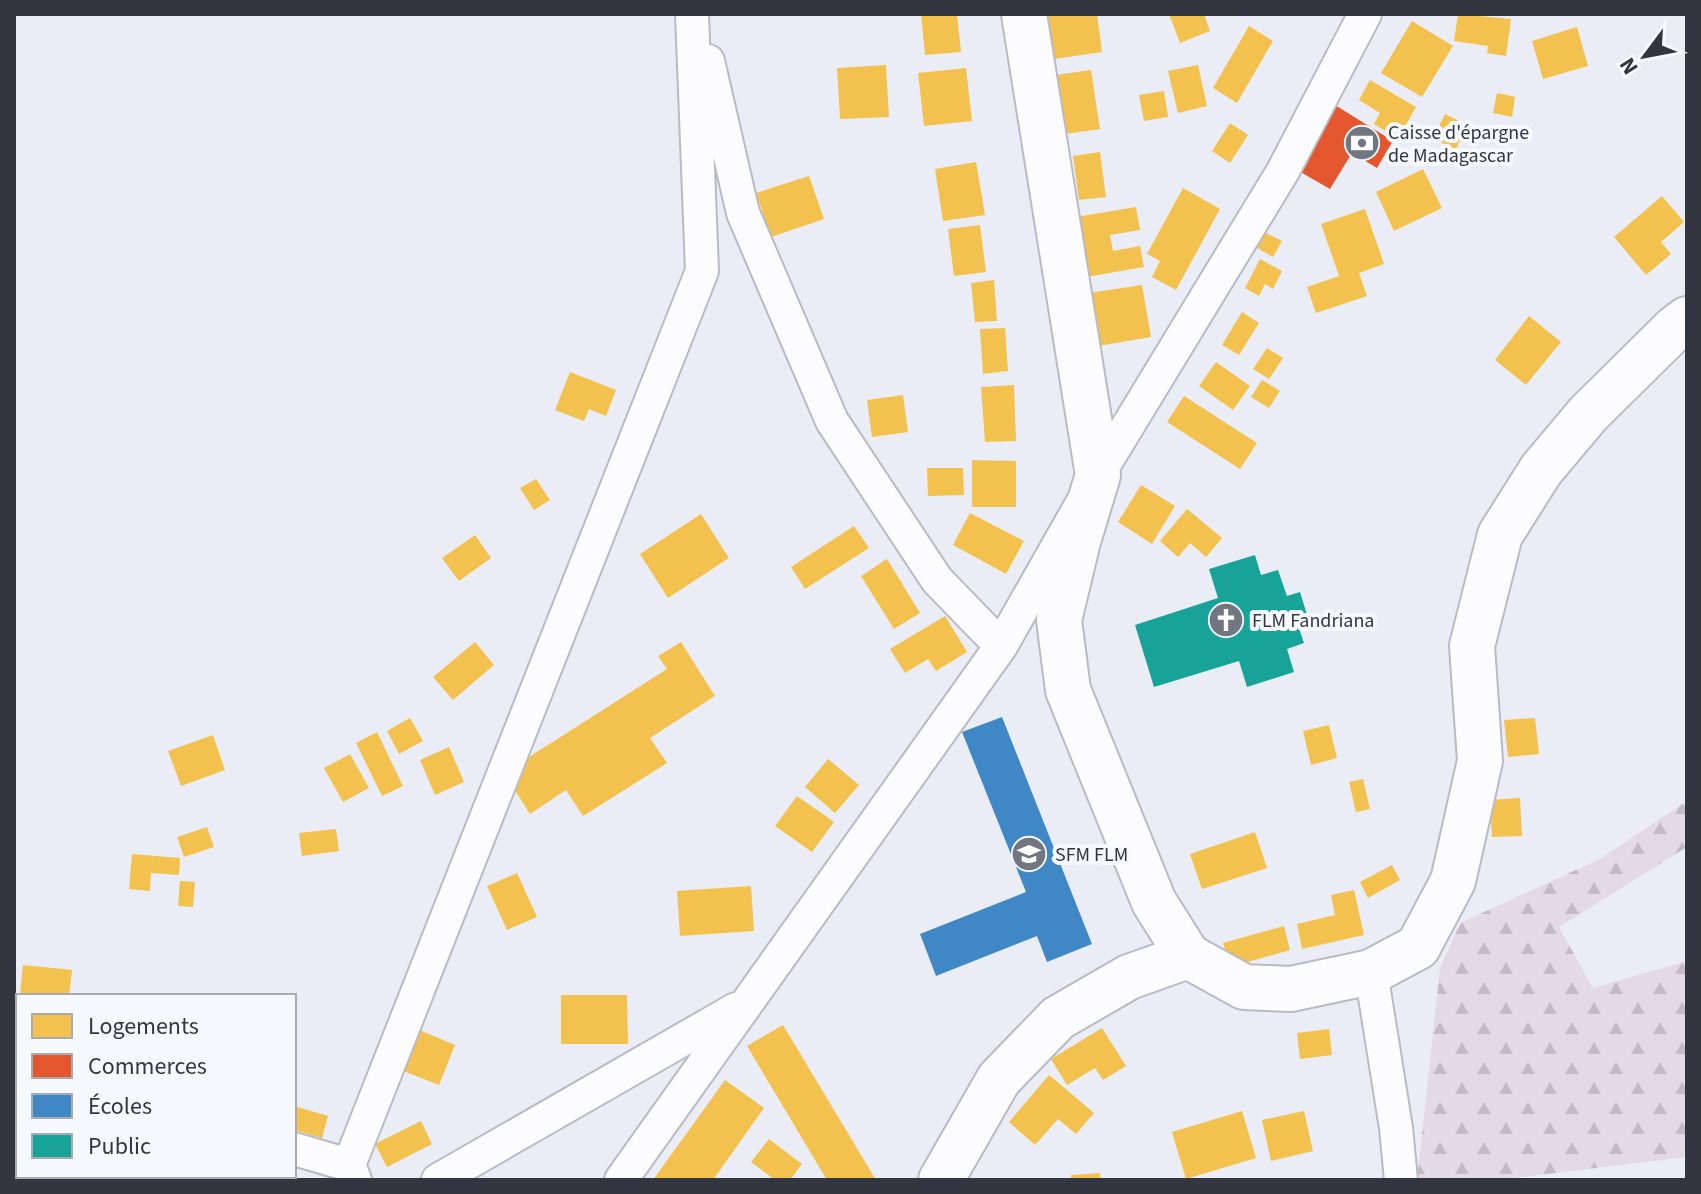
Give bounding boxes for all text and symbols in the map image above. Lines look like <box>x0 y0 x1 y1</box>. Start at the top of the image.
north arrow <box>1605 16 1685 96</box>
text: N <box>1611 51 1646 81</box>
place label: Caisse d'épargne de Madagascar <box>1388 119 1529 170</box>
bank icon: Caisse d'épargne de Madagascar <box>1343 124 1381 162</box>
church icon: FLM Fandriana <box>1207 601 1245 639</box>
place label: FLM Fandriana <box>1252 607 1374 635</box>
school or university icon: SFM FLM <box>1010 835 1048 873</box>
place label: SFM FLM <box>1055 841 1128 869</box>
legend <box>16 994 296 1178</box>
text: Logements <box>88 1009 199 1044</box>
text: Commerces <box>88 1049 207 1084</box>
text: Écoles <box>88 1089 152 1124</box>
text: Public <box>88 1129 151 1164</box>

